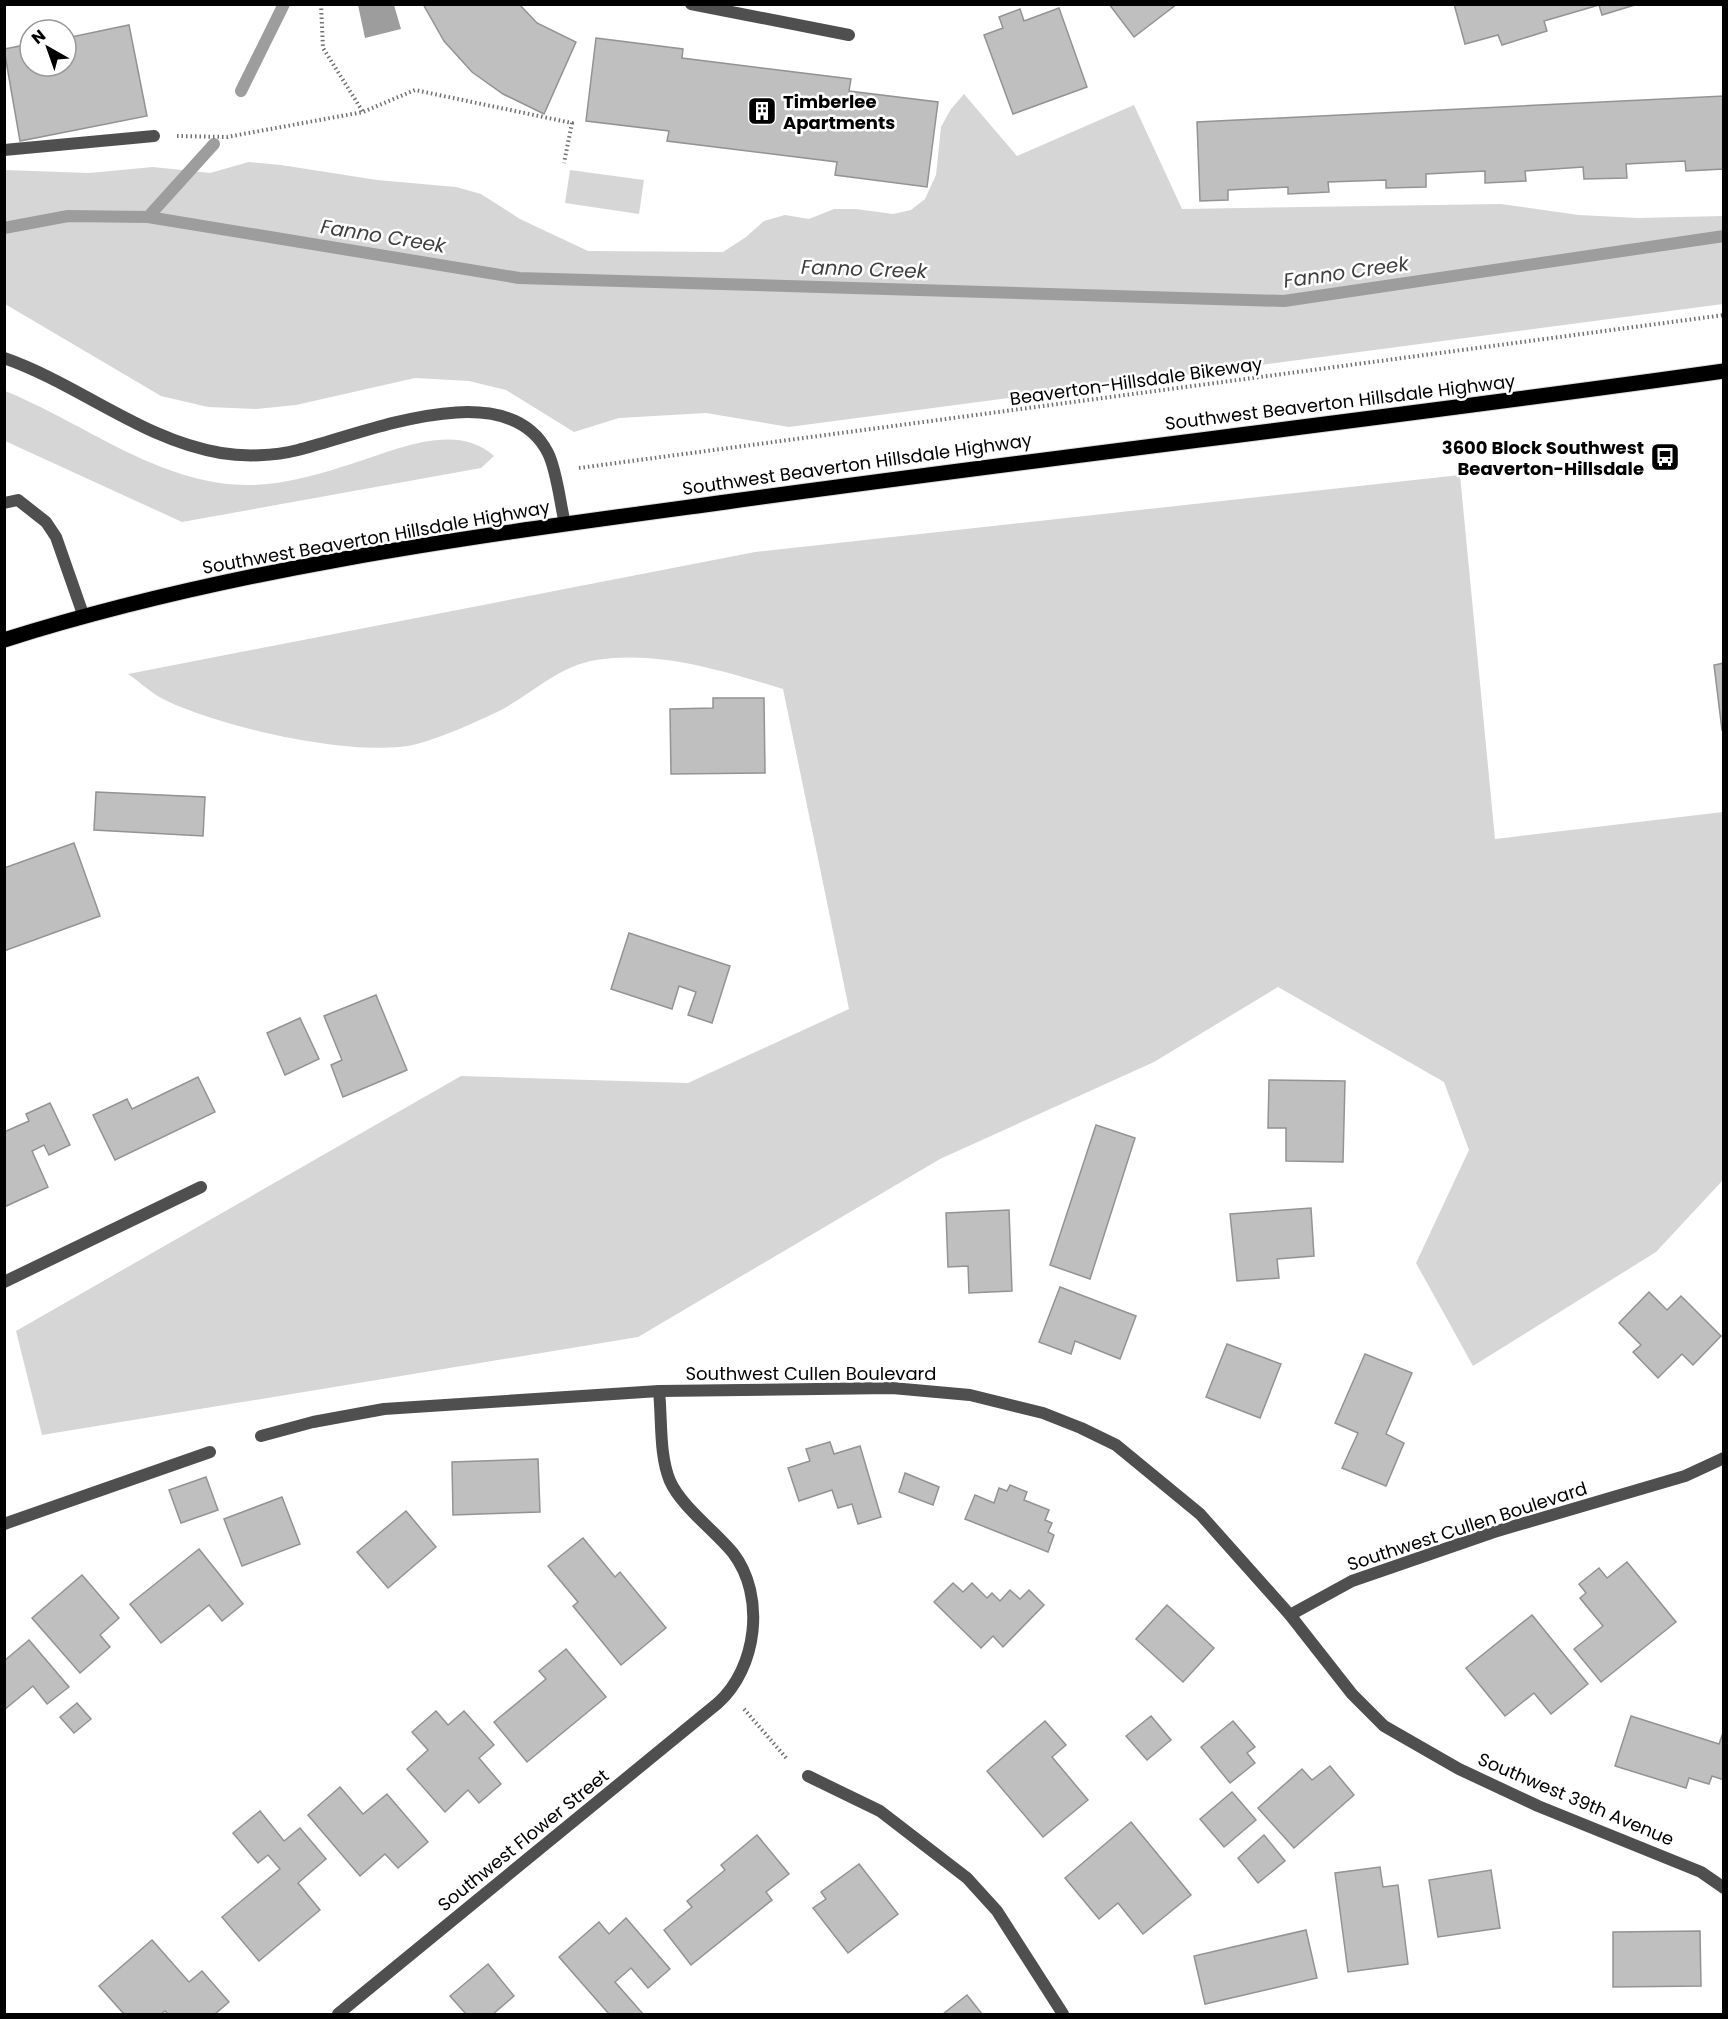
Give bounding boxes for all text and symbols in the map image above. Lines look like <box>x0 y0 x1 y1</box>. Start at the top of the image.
north arrow <box>18 18 78 78</box>
text: N <box>27 24 51 50</box>
place label: Timberlee Apartments <box>783 89 895 135</box>
building icon: Timberlee Apartments <box>746 95 778 127</box>
water label: Fanno Creek <box>319 212 449 260</box>
water label: Fanno Creek <box>1282 249 1412 295</box>
water label: Fanno Creek <box>801 253 929 285</box>
street label: Beaverton-Hillsdale Bikeway <box>1008 351 1264 411</box>
street label: Southwest Beaverton Hillsdale Highway <box>1163 368 1517 436</box>
street label: Southwest Beaverton Hillsdale Highway <box>681 427 1033 501</box>
place label: 3600 Block Southwest Beaverton-Hillsdale <box>1442 435 1644 481</box>
bus stop icon: 3600 Block Southwest Beaverton-Hillsdale <box>1649 441 1681 473</box>
street label: Southwest Beaverton Hillsdale Highway <box>200 494 552 580</box>
street label: Southwest Cullen Boulevard <box>686 1361 936 1386</box>
street label: Southwest Cullen Boulevard <box>1344 1475 1590 1577</box>
street label: Southwest 39th Avenue <box>1474 1746 1678 1852</box>
street label: Southwest Flower Street <box>432 1763 614 1917</box>

